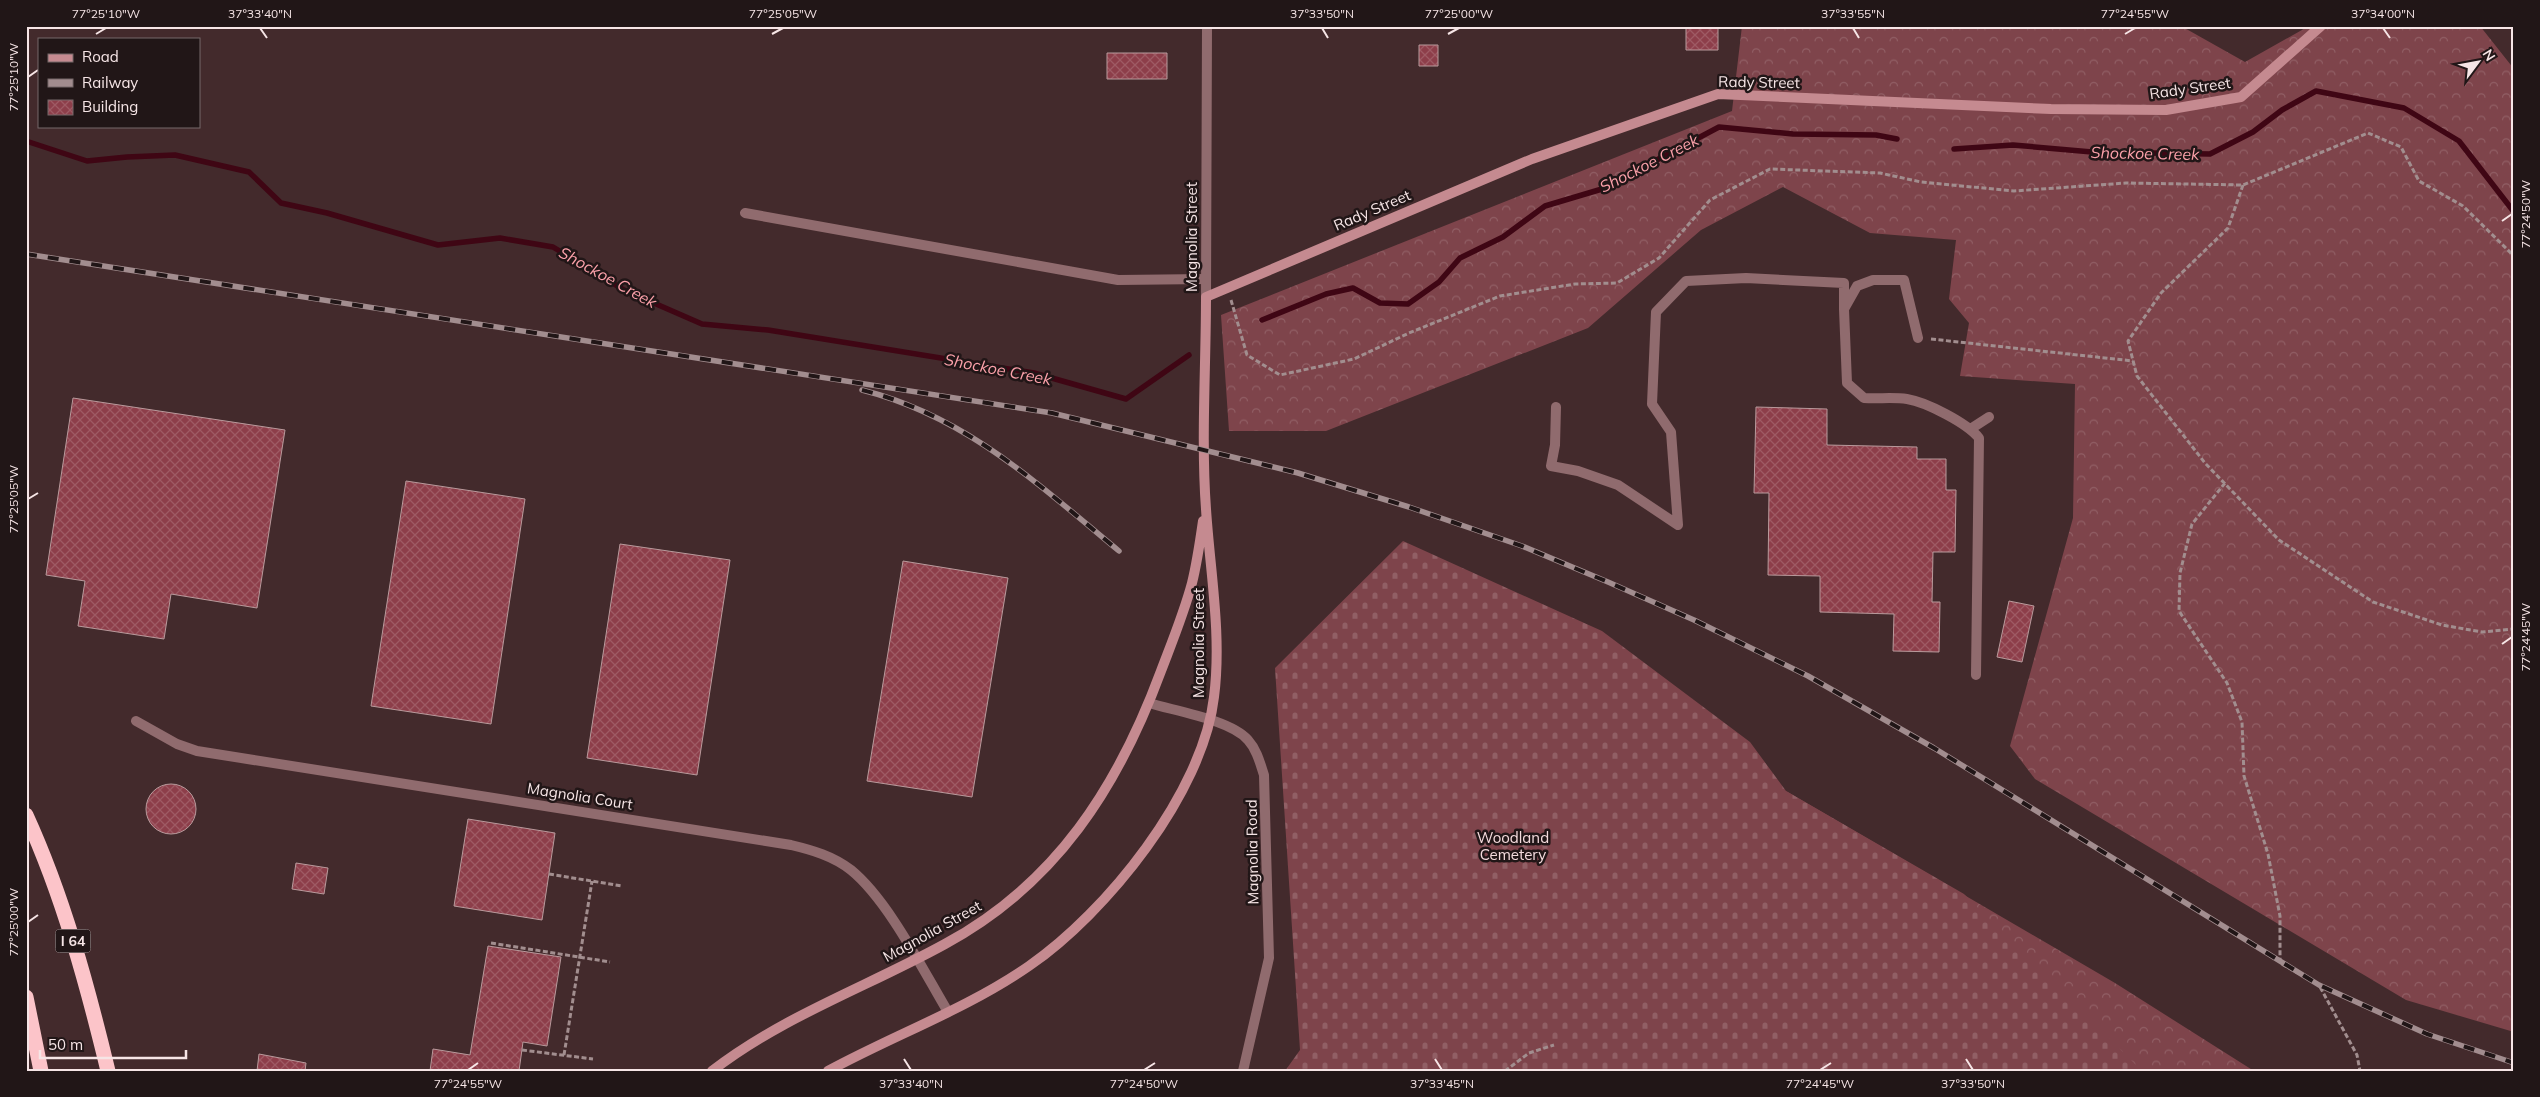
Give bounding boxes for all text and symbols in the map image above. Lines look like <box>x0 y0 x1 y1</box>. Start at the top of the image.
text: 77°25'10"W <box>72 6 140 21</box>
text: 37°33'40"N <box>228 6 292 21</box>
text: 77°25'05"W <box>749 6 817 21</box>
text: 37°33'50"N <box>1290 6 1354 21</box>
text: 77°25'00"W <box>1425 6 1493 21</box>
text: 37°33'55"N <box>1821 6 1885 21</box>
text: 77°24'55"W <box>2101 6 2169 21</box>
text: 37°34'00"N <box>2351 6 2415 21</box>
legend <box>38 38 200 128</box>
north arrow <box>2452 38 2502 88</box>
text: 77°25'10"W <box>6 43 21 111</box>
text: N <box>2479 46 2499 64</box>
text: Road <box>82 47 119 66</box>
street label: Rady Street <box>1718 72 1800 92</box>
text: Railway <box>82 73 138 92</box>
street label: Rady Street <box>2148 73 2232 103</box>
text: Building <box>82 97 138 116</box>
water label: Shockoe Creek <box>1596 129 1703 197</box>
water label: Shockoe Creek <box>2090 142 2200 164</box>
text: 77°24'50"W <box>2518 180 2533 248</box>
street label: Magnolia Street <box>1182 182 1201 292</box>
street label: Rady Street <box>1331 185 1413 235</box>
water label: Shockoe Creek <box>556 242 661 312</box>
water label: Shockoe Creek <box>943 349 1054 389</box>
text: 77°25'05"W <box>6 465 21 533</box>
street label: Magnolia Street <box>1189 588 1208 698</box>
text: 77°24'45"W <box>2518 603 2533 671</box>
street label: Magnolia Court <box>526 778 634 814</box>
street label: Magnolia Road <box>1242 799 1262 905</box>
park label: Woodland Cemetery <box>1477 828 1549 864</box>
text: 77°25'00"W <box>6 888 21 956</box>
street label: Magnolia Street <box>879 896 985 966</box>
road number: I 64 <box>56 929 90 952</box>
scale bar <box>40 1027 186 1059</box>
text: 50 m <box>48 1035 83 1054</box>
text: 77°24'55"W <box>434 1076 502 1091</box>
text: 37°33'40"N <box>879 1076 943 1091</box>
text: 77°24'50"W <box>1110 1076 1178 1091</box>
text: 37°33'45"N <box>1410 1076 1474 1091</box>
text: 77°24'45"W <box>1786 1076 1854 1091</box>
text: 37°33'50"N <box>1941 1076 2005 1091</box>

